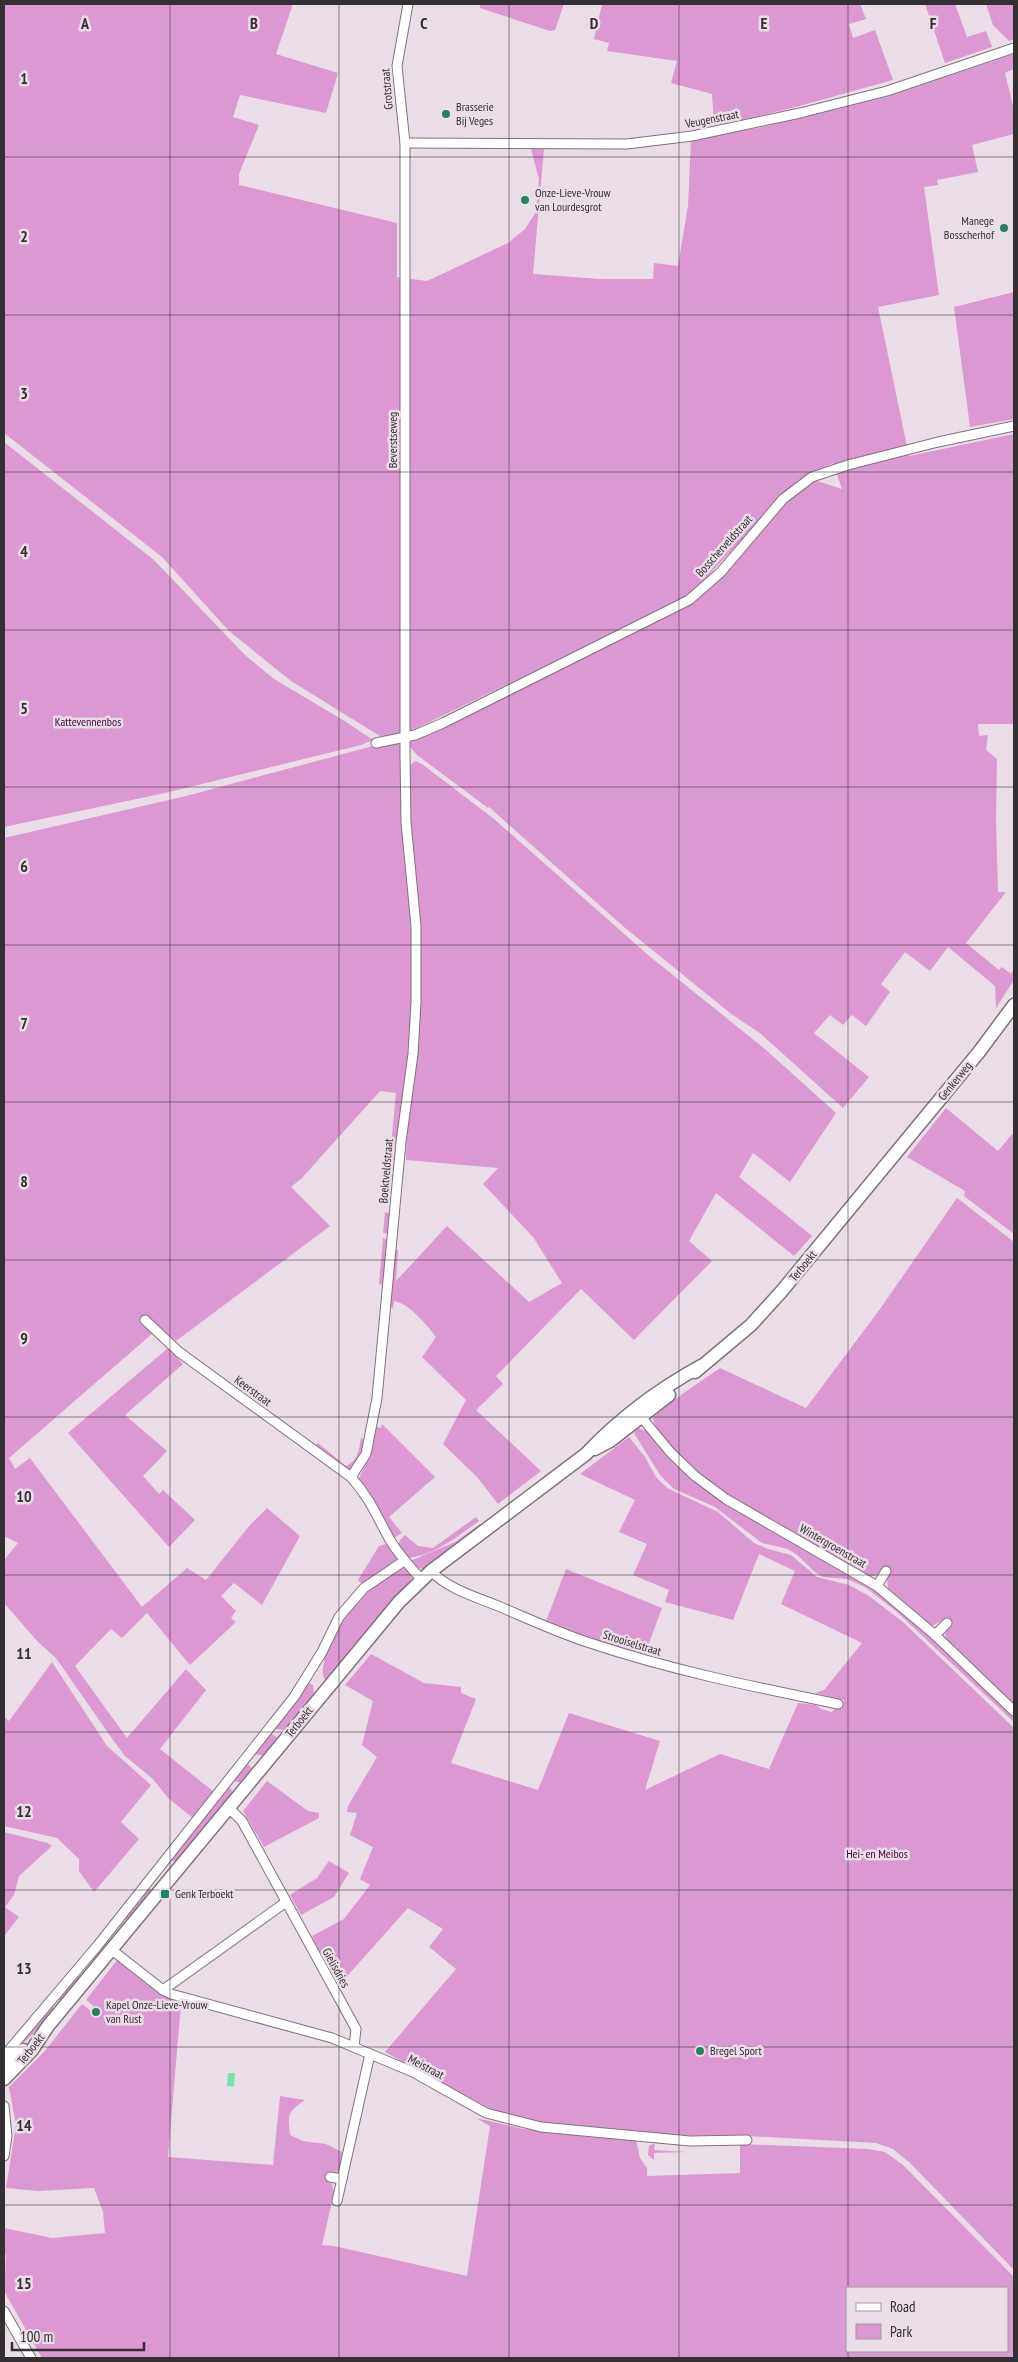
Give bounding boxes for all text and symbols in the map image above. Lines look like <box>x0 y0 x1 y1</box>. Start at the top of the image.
text: A <box>80 13 90 33</box>
text: B <box>250 13 258 33</box>
text: C <box>420 13 428 33</box>
text: D <box>590 13 599 33</box>
text: E <box>761 13 768 33</box>
text: F <box>930 13 937 33</box>
street label: Grotstraat <box>377 67 396 110</box>
text: 1 <box>20 68 28 88</box>
place label: Brasserie Bij Veges <box>456 99 494 128</box>
street label: Veugenstraat <box>683 106 741 131</box>
marker: Brasserie Bij Veges <box>440 108 452 120</box>
place label: Onze-Lieve-Vrouw van Lourdesgrot <box>535 185 612 214</box>
marker: Onze-Lieve-Vrouw van Lourdesgrot <box>519 194 531 206</box>
place label: Manege Bosscherhof <box>944 213 995 242</box>
marker: Manege Bosscherhof <box>998 222 1010 234</box>
text: 2 <box>20 226 28 246</box>
text: 3 <box>20 383 28 403</box>
street label: Beverstseweg <box>385 412 400 468</box>
street label: Bosscherveldstraat <box>692 511 756 580</box>
text: 4 <box>20 541 28 561</box>
text: 5 <box>20 698 28 718</box>
park label: Kattevennenbos <box>55 714 121 729</box>
text: 6 <box>20 856 28 876</box>
text: 7 <box>20 1013 28 1033</box>
street label: Genkerweg <box>934 1058 975 1103</box>
street label: Boektveldstraat <box>375 1137 396 1204</box>
text: 8 <box>20 1171 28 1191</box>
street label: Terboekt <box>786 1247 820 1284</box>
text: 9 <box>20 1328 28 1348</box>
street label: Keerstraat <box>232 1372 275 1409</box>
text: 10 <box>16 1486 32 1506</box>
street label: Wintergroenstraat <box>797 1520 870 1571</box>
street label: Strooiselstraat <box>601 1627 664 1659</box>
text: 11 <box>16 1643 32 1663</box>
street label: Terboekt <box>282 1703 316 1740</box>
text: 12 <box>16 1801 32 1821</box>
park label: Hei- en Meibos <box>846 1846 908 1861</box>
place label: Genk Terboekt <box>175 1886 234 1901</box>
marker: Genk Terboekt <box>159 1888 171 1900</box>
street label: Gielisdries <box>319 1945 353 1990</box>
text: 13 <box>16 1958 32 1978</box>
place label: Kapel Onze-Lieve-Vrouw van Rust <box>106 1997 209 2026</box>
marker: Kapel Onze-Lieve-Vrouw van Rust <box>90 2006 102 2018</box>
street label: Terboekt <box>14 2029 48 2067</box>
place label: Bregel Sport <box>710 2043 762 2058</box>
marker: Bregel Sport <box>694 2045 706 2057</box>
street label: Meistraat <box>406 2051 447 2083</box>
text: 14 <box>16 2115 32 2135</box>
text: 15 <box>16 2273 32 2293</box>
legend <box>846 2287 1008 2352</box>
text: Road <box>890 2297 916 2316</box>
scale bar <box>12 2320 145 2352</box>
text: Park <box>890 2322 912 2341</box>
text: 100 m <box>20 2327 53 2346</box>

